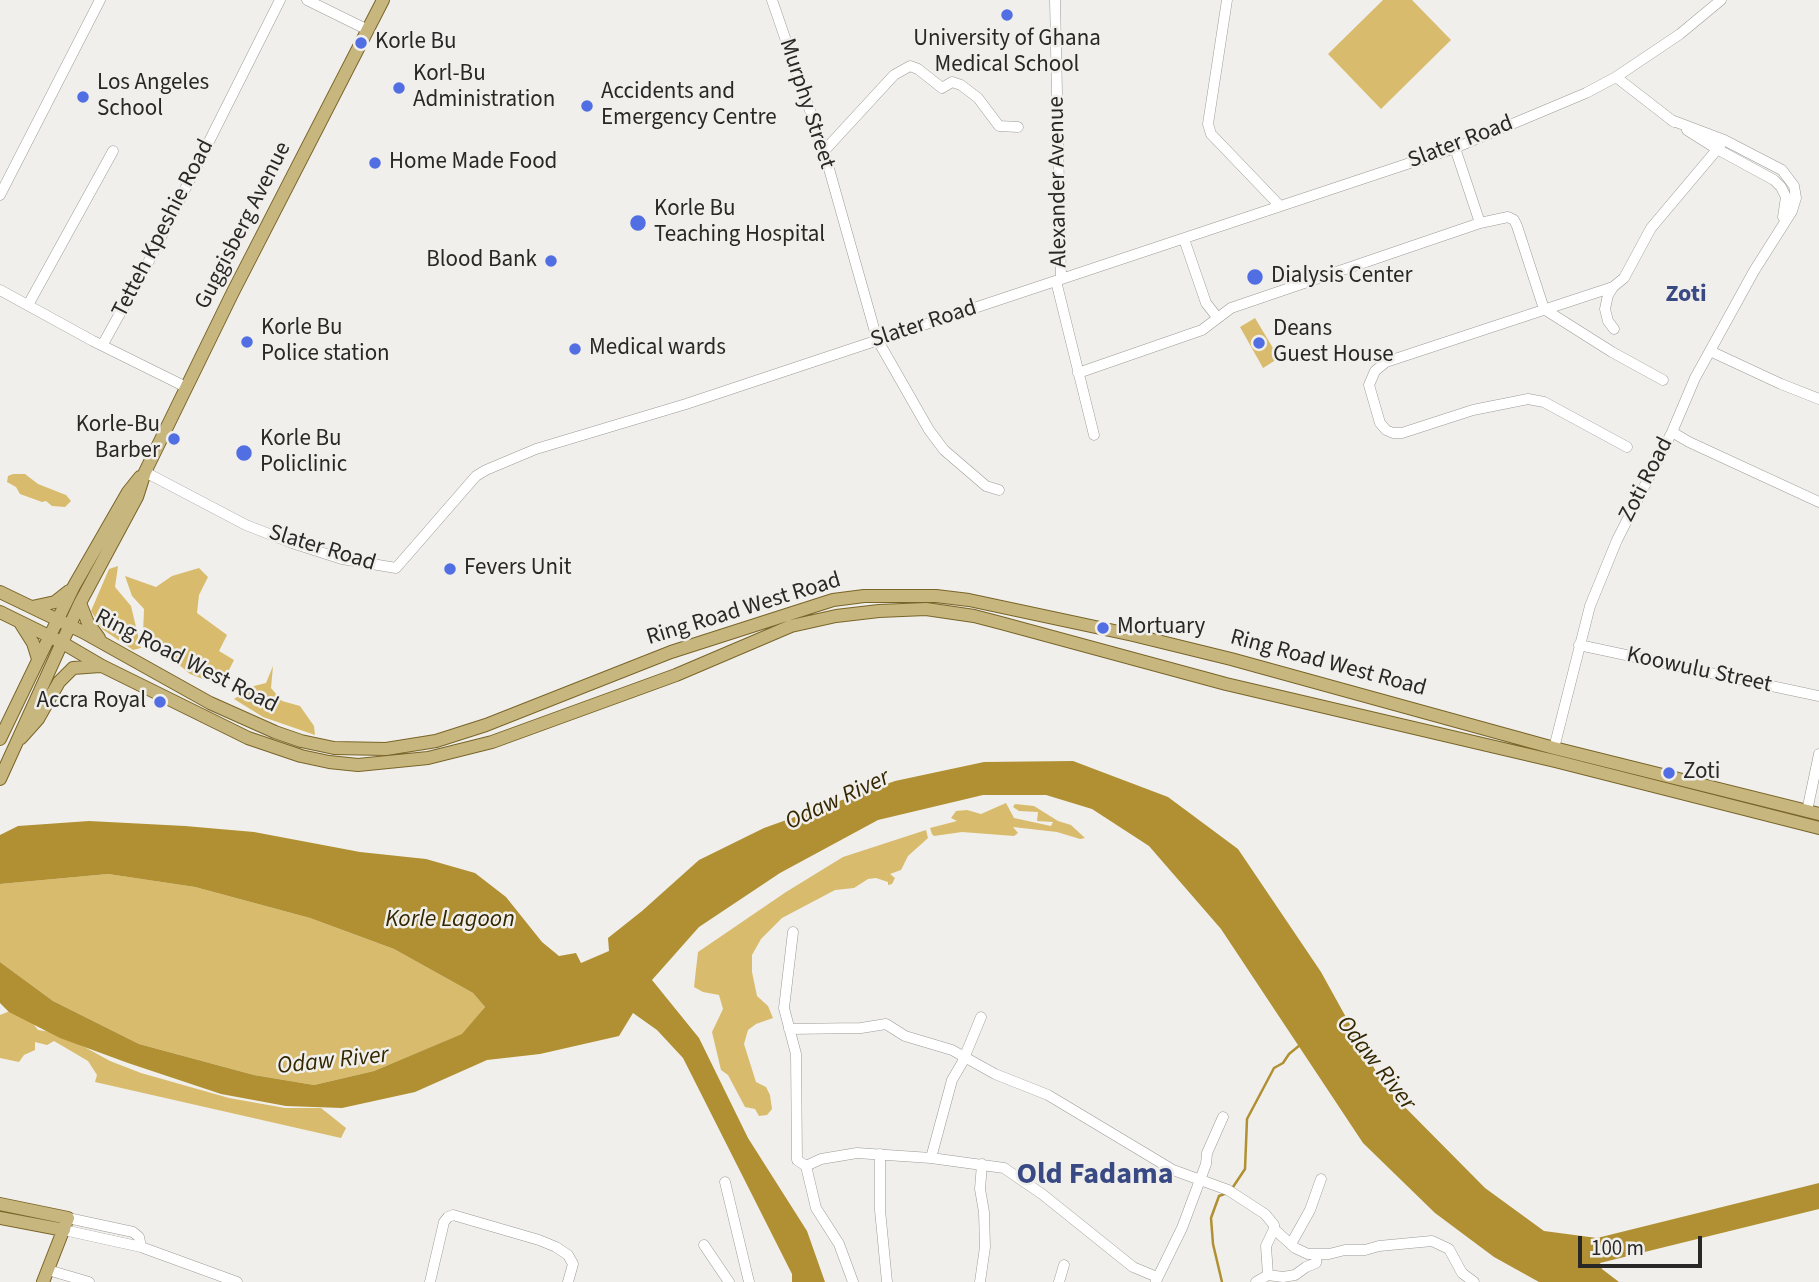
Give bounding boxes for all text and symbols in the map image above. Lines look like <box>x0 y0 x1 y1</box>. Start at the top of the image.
marker: University of Ghana Medical School <box>999 7 1015 23</box>
place label: University of Ghana Medical School <box>913 26 1101 80</box>
place label: Korle Bu <box>375 29 457 57</box>
marker: Korle Bu <box>353 35 369 51</box>
street label: Murphy Street <box>772 35 840 173</box>
place label: Korl-Bu Administration <box>413 61 555 115</box>
place label: Los Angeles School <box>97 70 209 124</box>
place label: Accidents and Emergency Centre <box>601 79 777 133</box>
marker: Korl-Bu Administration <box>391 80 407 96</box>
marker: Los Angeles School <box>75 89 91 105</box>
street label: Alexander Avenue <box>1044 96 1074 268</box>
marker: Accidents and Emergency Centre <box>579 98 595 114</box>
street label: Slater Road <box>1405 110 1517 176</box>
street label: Tetteh Kpeshie Road <box>107 135 221 323</box>
street label: Guggisberg Avenue <box>190 138 298 314</box>
place label: Home Made Food <box>389 149 557 177</box>
marker: Home Made Food <box>367 155 383 171</box>
place label: Korle Bu Teaching Hospital <box>654 196 825 250</box>
marker: Korle Bu Teaching Hospital <box>628 213 648 233</box>
place label: Blood Bank <box>426 247 537 275</box>
marker: Blood Bank <box>543 253 559 269</box>
place label: Dialysis Center <box>1271 263 1413 291</box>
marker: Dialysis Center <box>1245 267 1265 287</box>
district label: Zoti <box>1665 282 1707 310</box>
street label: Slater Road <box>867 295 981 355</box>
place label: Korle Bu Police station <box>261 315 390 369</box>
place label: Deans Guest House <box>1273 316 1394 370</box>
marker: Korle Bu Police station <box>239 334 255 350</box>
place label: Medical wards <box>589 335 726 363</box>
marker: Deans Guest House <box>1251 335 1267 351</box>
marker: Medical wards <box>567 341 583 357</box>
place label: Korle-Bu Barber <box>76 412 160 466</box>
place label: Korle Bu Policlinic <box>260 426 347 480</box>
marker: Korle-Bu Barber <box>166 431 182 447</box>
street label: Zoti Road <box>1614 433 1680 527</box>
marker: Korle Bu Policlinic <box>234 443 254 463</box>
street label: Slater Road <box>265 520 379 578</box>
place label: Fevers Unit <box>464 555 572 583</box>
marker: Fevers Unit <box>442 561 458 577</box>
street label: Ring Road West Road <box>643 567 845 653</box>
street label: Ring Road West Road <box>90 604 282 720</box>
place label: Mortuary <box>1117 614 1205 642</box>
marker: Mortuary <box>1095 620 1111 636</box>
street label: Ring Road West Road <box>1227 625 1429 703</box>
street label: Koowulu Street <box>1624 642 1774 700</box>
place label: Accra Royal <box>36 688 146 716</box>
marker: Accra Royal <box>152 694 168 710</box>
place label: Zoti <box>1683 759 1720 787</box>
water label: Odaw River <box>781 764 895 838</box>
marker: Zoti <box>1661 765 1677 781</box>
water label: Korle Lagoon <box>385 907 515 935</box>
water label: Odaw River <box>1329 1011 1421 1117</box>
water label: Odaw River <box>276 1042 390 1082</box>
district label: Old Fadama <box>1016 1158 1174 1194</box>
scale bar <box>1581 1222 1705 1266</box>
text: 100 m <box>1591 1233 1644 1263</box>

